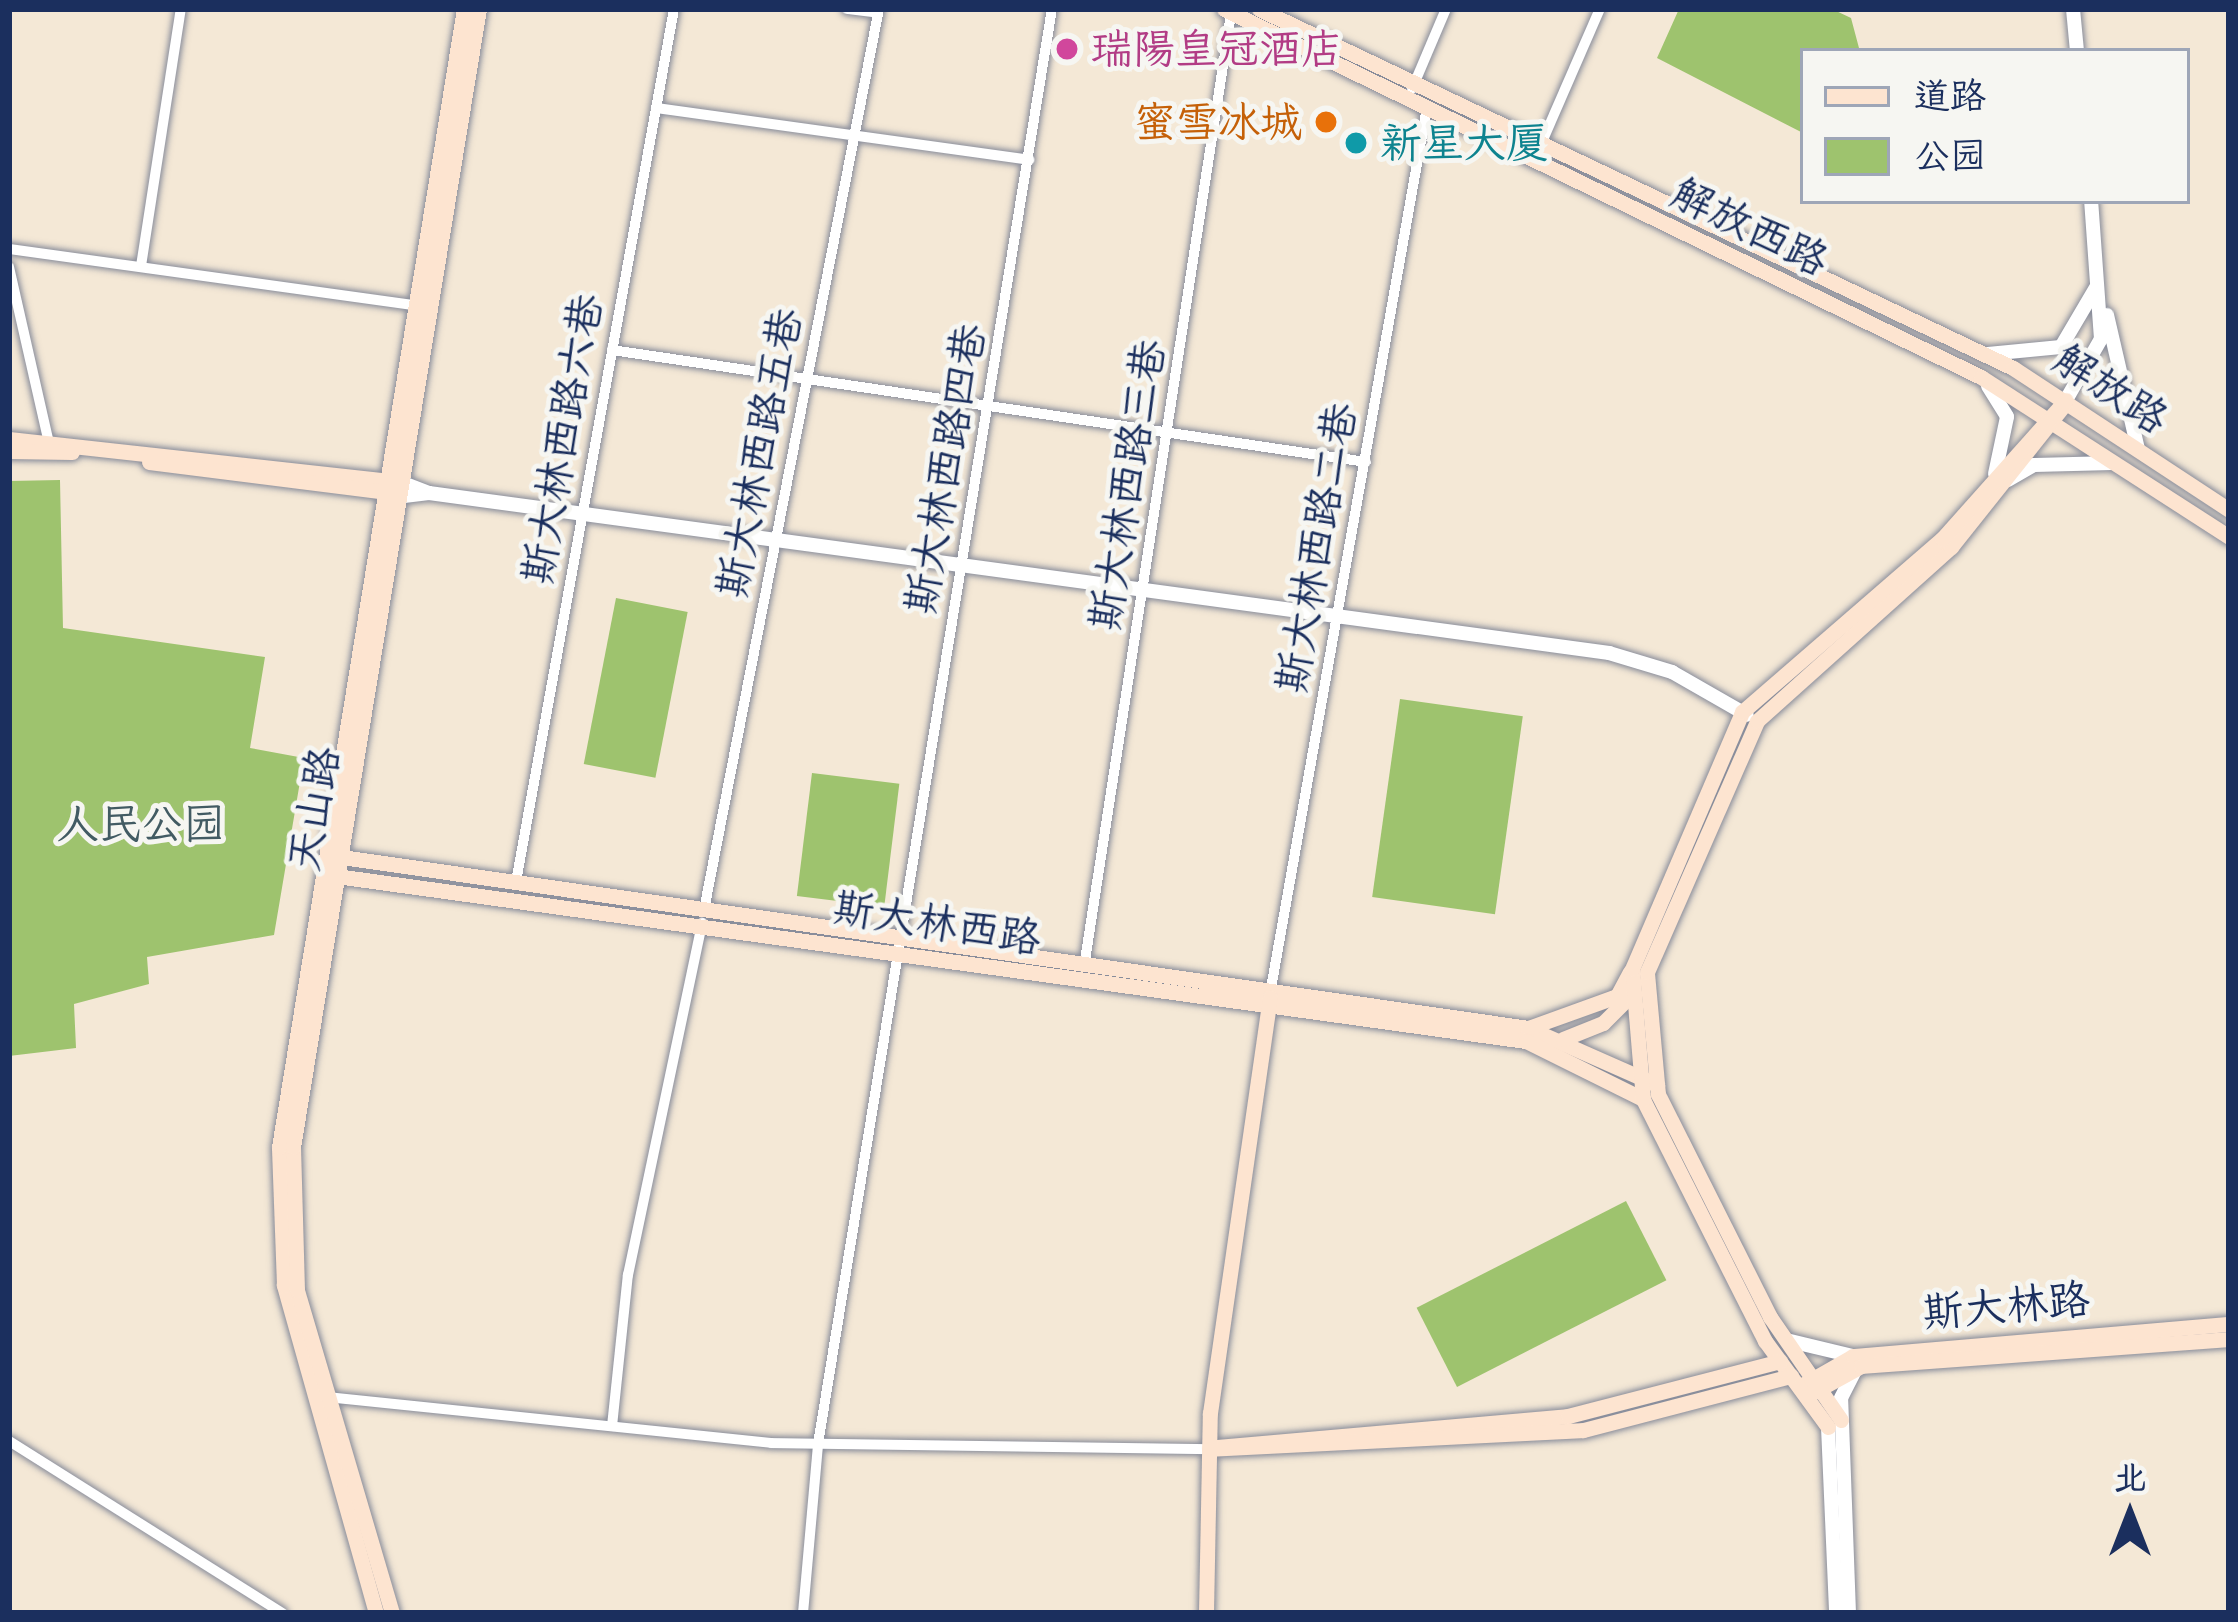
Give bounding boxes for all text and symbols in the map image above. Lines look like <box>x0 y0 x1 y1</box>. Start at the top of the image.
place label: 瑞陽皇冠酒店 <box>1091 24 1343 74</box>
marker: 瑞陽皇冠酒店 <box>1054 36 1080 62</box>
legend <box>1800 48 2190 204</box>
text: 道路 <box>1914 64 1986 128</box>
place label: 蜜雪冰城 <box>1134 97 1302 147</box>
marker: 蜜雪冰城 <box>1313 109 1339 135</box>
place label: 新星大厦 <box>1380 118 1548 168</box>
text: 公园 <box>1914 124 1986 188</box>
marker: 新星大厦 <box>1343 130 1369 156</box>
street label: 解放西路 <box>1663 168 1837 286</box>
street label: 斯大林西路六巷 <box>512 290 612 588</box>
street label: 斯大林西路五巷 <box>706 304 812 602</box>
street label: 斯大林西路四巷 <box>895 320 995 618</box>
street label: 解放路 <box>2044 334 2178 444</box>
street label: 斯大林西路三巷 <box>1079 336 1175 634</box>
street label: 斯大林西路二巷 <box>1266 399 1366 697</box>
street label: 天山路 <box>278 743 350 875</box>
park label: 人民公园 <box>57 799 225 849</box>
street label: 斯大林西路 <box>829 882 1045 964</box>
street label: 斯大林路 <box>1920 1274 2092 1338</box>
text: 北 <box>2114 1449 2147 1507</box>
north arrow <box>2070 1454 2190 1574</box>

